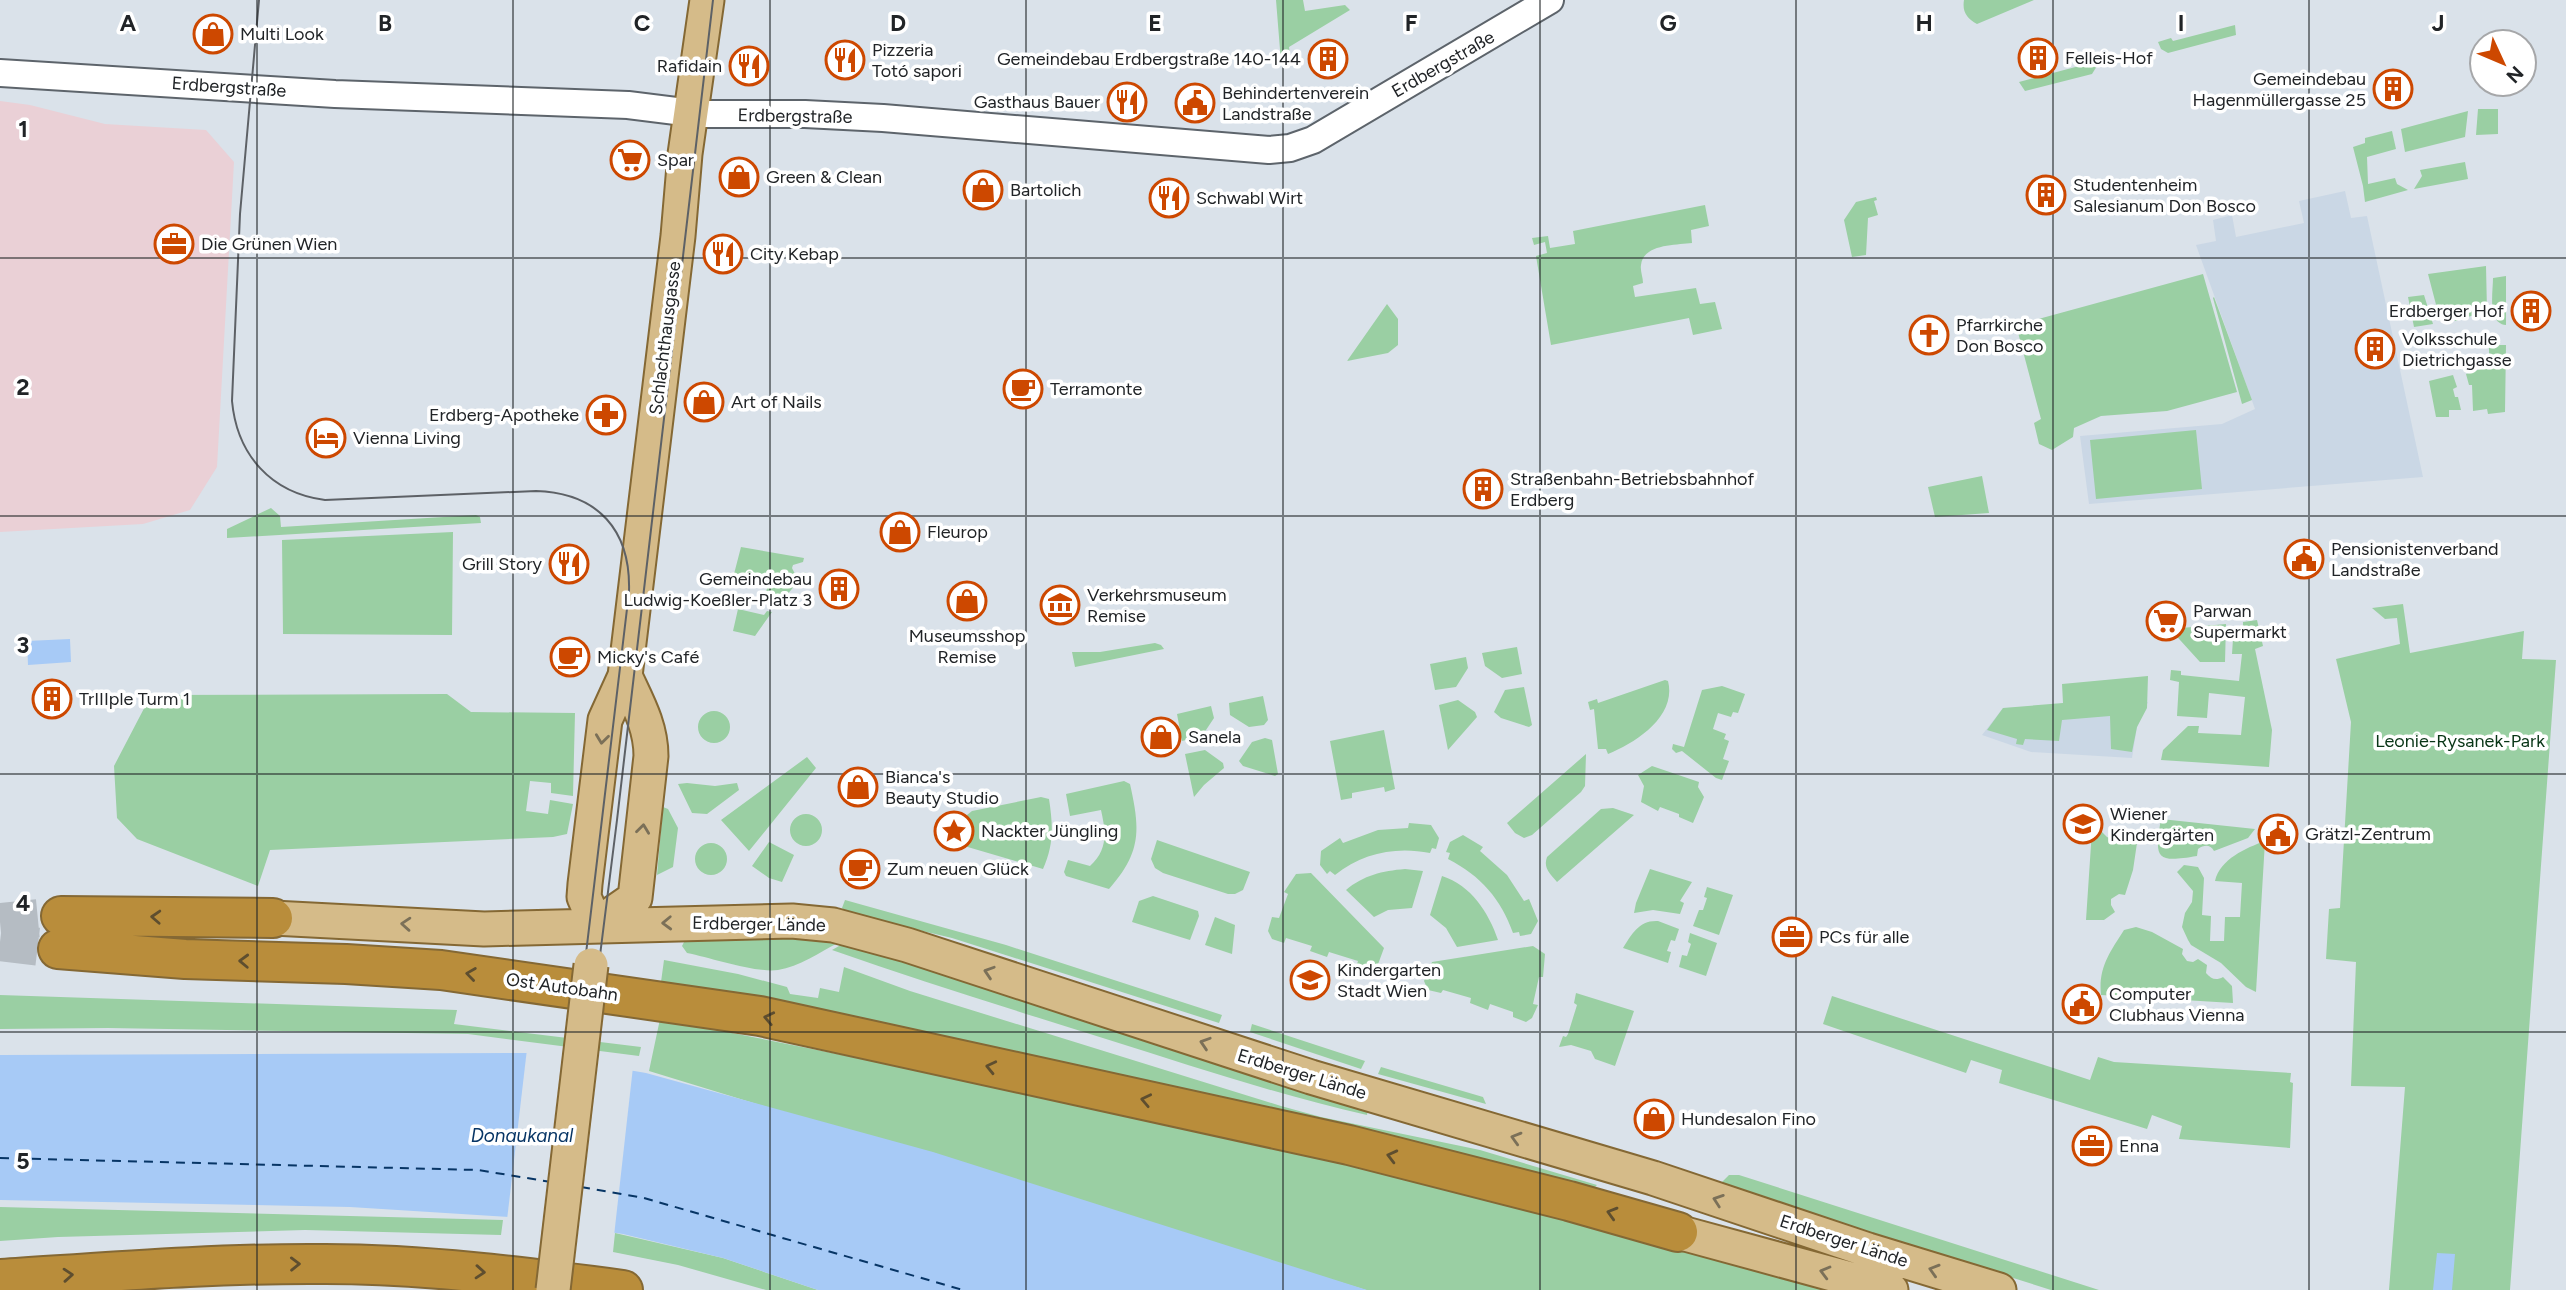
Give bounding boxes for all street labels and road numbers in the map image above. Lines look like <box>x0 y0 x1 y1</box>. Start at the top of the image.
street label: Erdbergstraße <box>1388 26 1498 102</box>
street label: Erdbergstraße <box>171 72 287 102</box>
street label: Erdbergstraße <box>737 104 853 128</box>
street label: Schlachthausgasse <box>645 260 685 416</box>
street label: Erdberger Lände <box>692 912 826 936</box>
street label: Ost Autobahn <box>505 968 619 1006</box>
street label: Erdberger Lände <box>1235 1044 1369 1104</box>
street label: Erdberger Lände <box>1777 1210 1911 1272</box>

